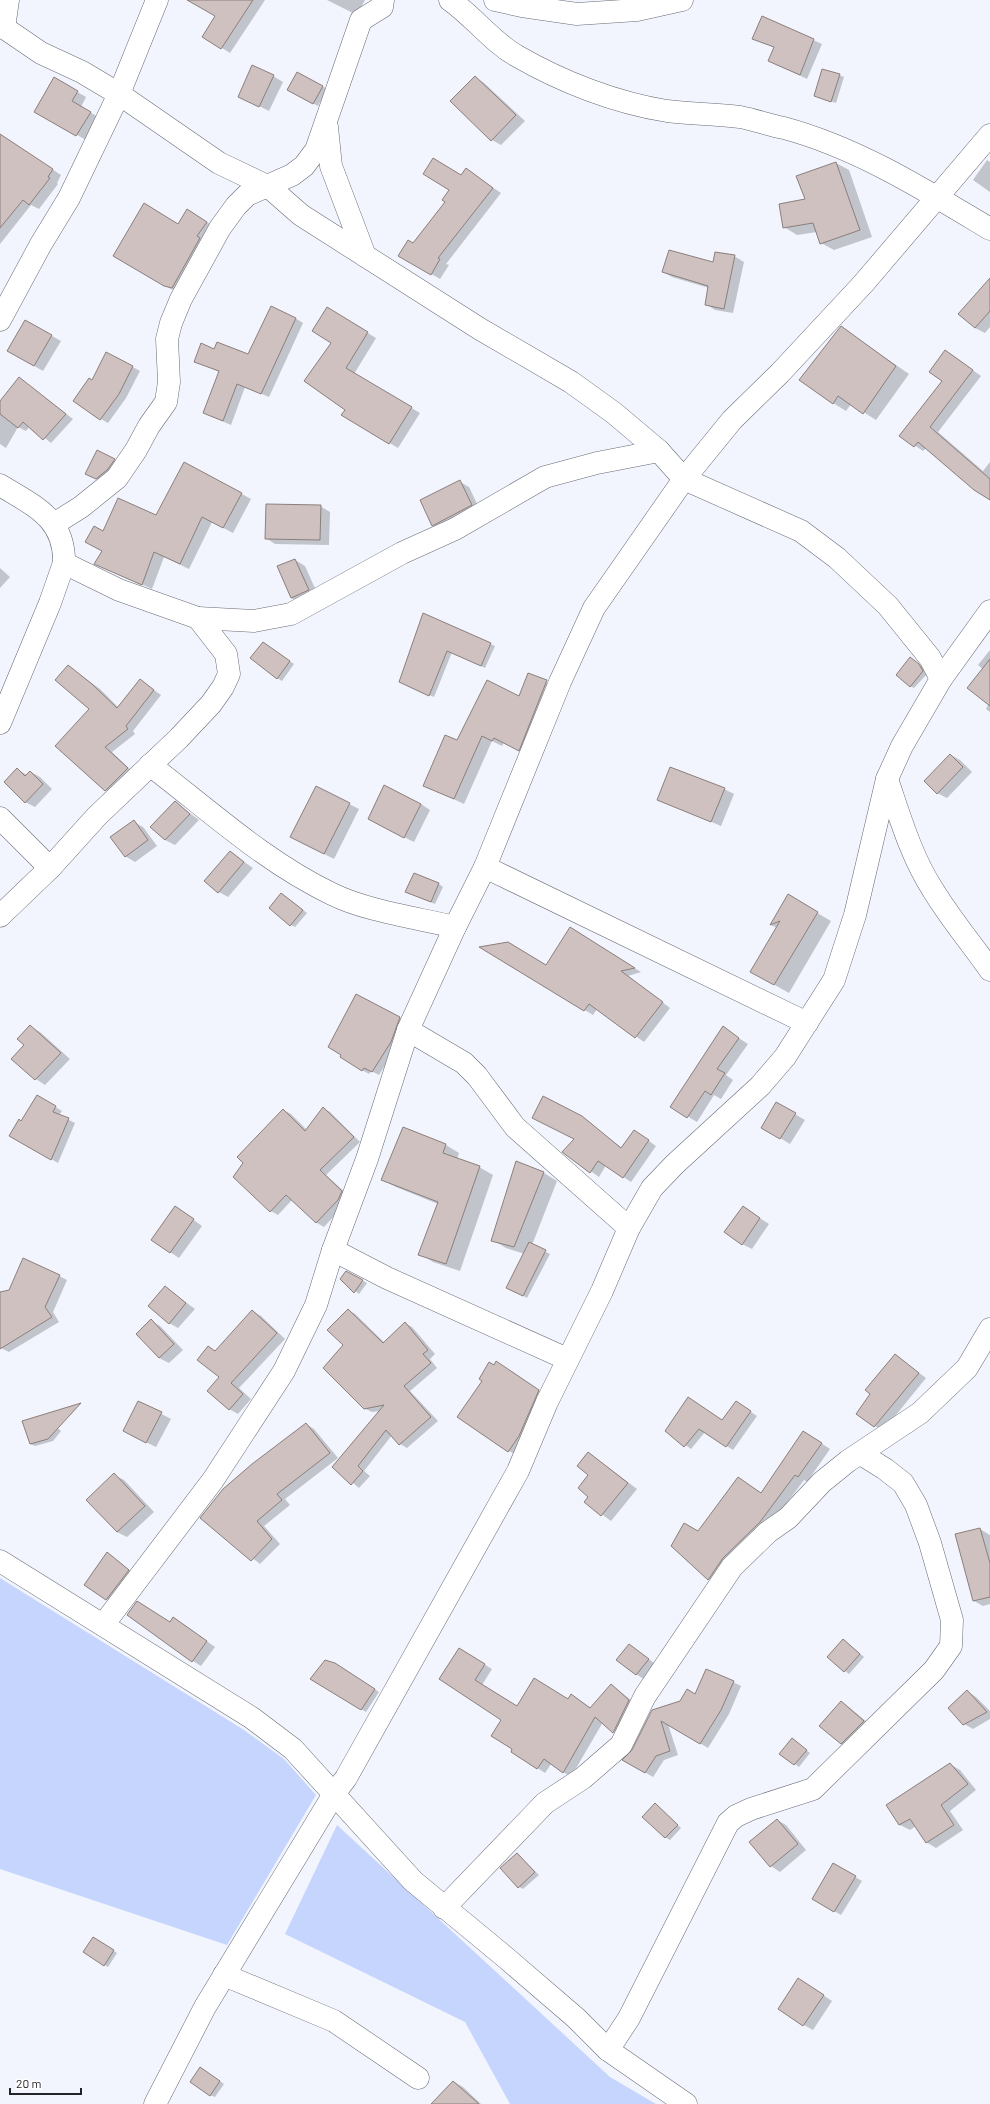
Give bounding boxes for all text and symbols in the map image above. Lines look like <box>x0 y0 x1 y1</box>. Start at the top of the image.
scale bar <box>10 2070 81 2096</box>
text: 20 m <box>16 2076 42 2090</box>

